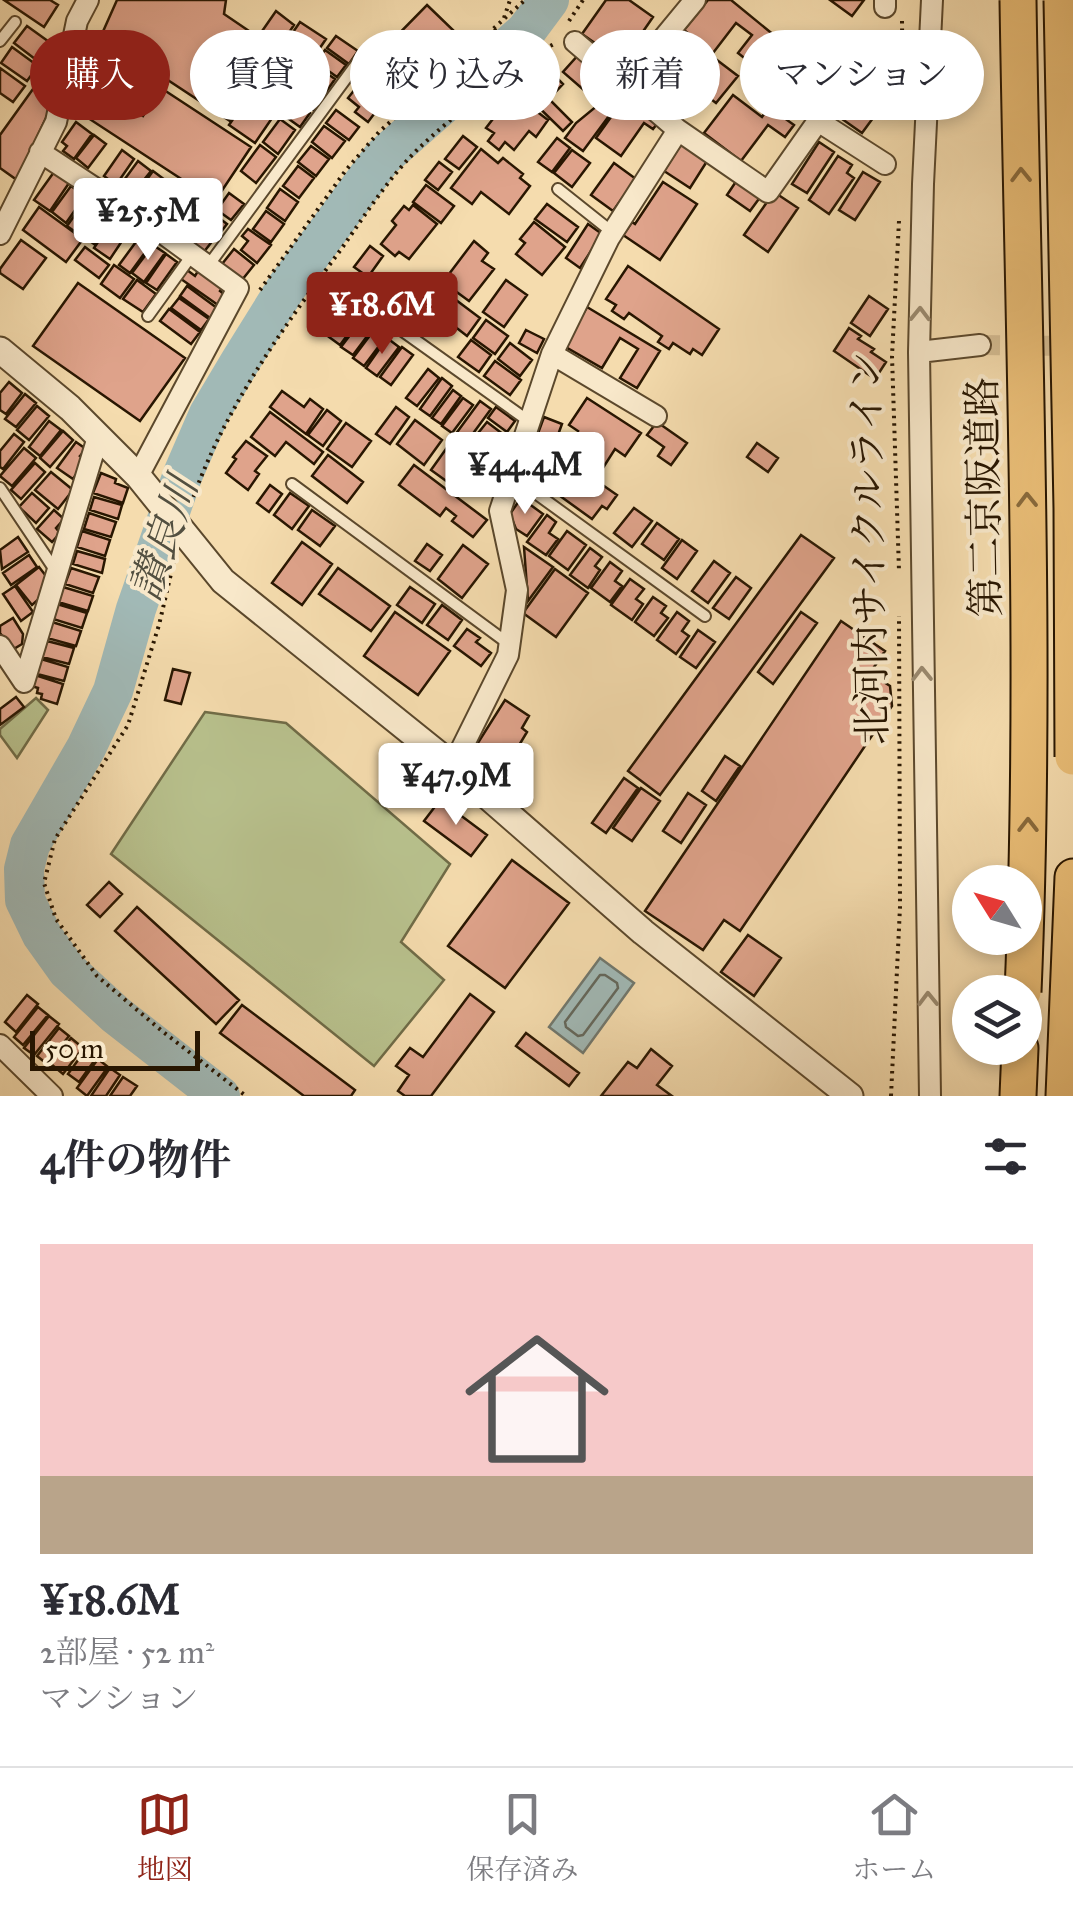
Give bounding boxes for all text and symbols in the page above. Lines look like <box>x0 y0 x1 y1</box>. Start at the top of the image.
chip: 購入 <box>30 30 170 120</box>
chip: 賃貸 <box>190 30 330 120</box>
chip: 絞り込み <box>350 30 560 120</box>
chip: 新着 <box>580 30 720 120</box>
chip: マンション <box>740 30 984 120</box>
one-way arrow <box>1010 167 1031 183</box>
pin: ¥25.5M <box>67 178 229 263</box>
text: ¥25.5M <box>96 191 200 230</box>
pin: ¥18.6M <box>301 272 463 357</box>
text: ¥18.6M <box>329 285 435 324</box>
one-way arrow <box>909 305 930 321</box>
street label: 北河内サイクルライン <box>841 351 897 745</box>
street label: 第二京阪道路 <box>957 377 1011 617</box>
pin: ¥44.4M <box>444 432 606 517</box>
text: ¥44.4M <box>467 445 583 484</box>
water label: 讃良川 <box>119 466 210 606</box>
one-way arrow <box>1016 492 1038 508</box>
one-way arrow <box>911 665 933 680</box>
pin: ¥47.9M <box>375 743 537 828</box>
text: ¥47.9M <box>401 756 511 795</box>
one-way arrow <box>1017 817 1039 832</box>
north arrow <box>952 865 1042 955</box>
map controls <box>952 865 1042 1065</box>
button: layers <box>952 975 1042 1065</box>
one-way arrow <box>917 990 939 1006</box>
scale bar <box>30 1026 200 1070</box>
text: 50 m <box>45 1031 104 1066</box>
icon: filters <box>978 1129 1033 1184</box>
text: 4件の物件 <box>40 1134 231 1186</box>
icon: home <box>447 1309 627 1489</box>
text: ¥18.6M <box>40 1574 180 1626</box>
text: 2部屋 · 52 m² <box>40 1633 214 1672</box>
text: マンション <box>40 1679 199 1718</box>
tab: 地図 <box>137 1787 193 1887</box>
tab: 保存済み <box>466 1787 578 1887</box>
tab: ホーム <box>852 1787 936 1887</box>

